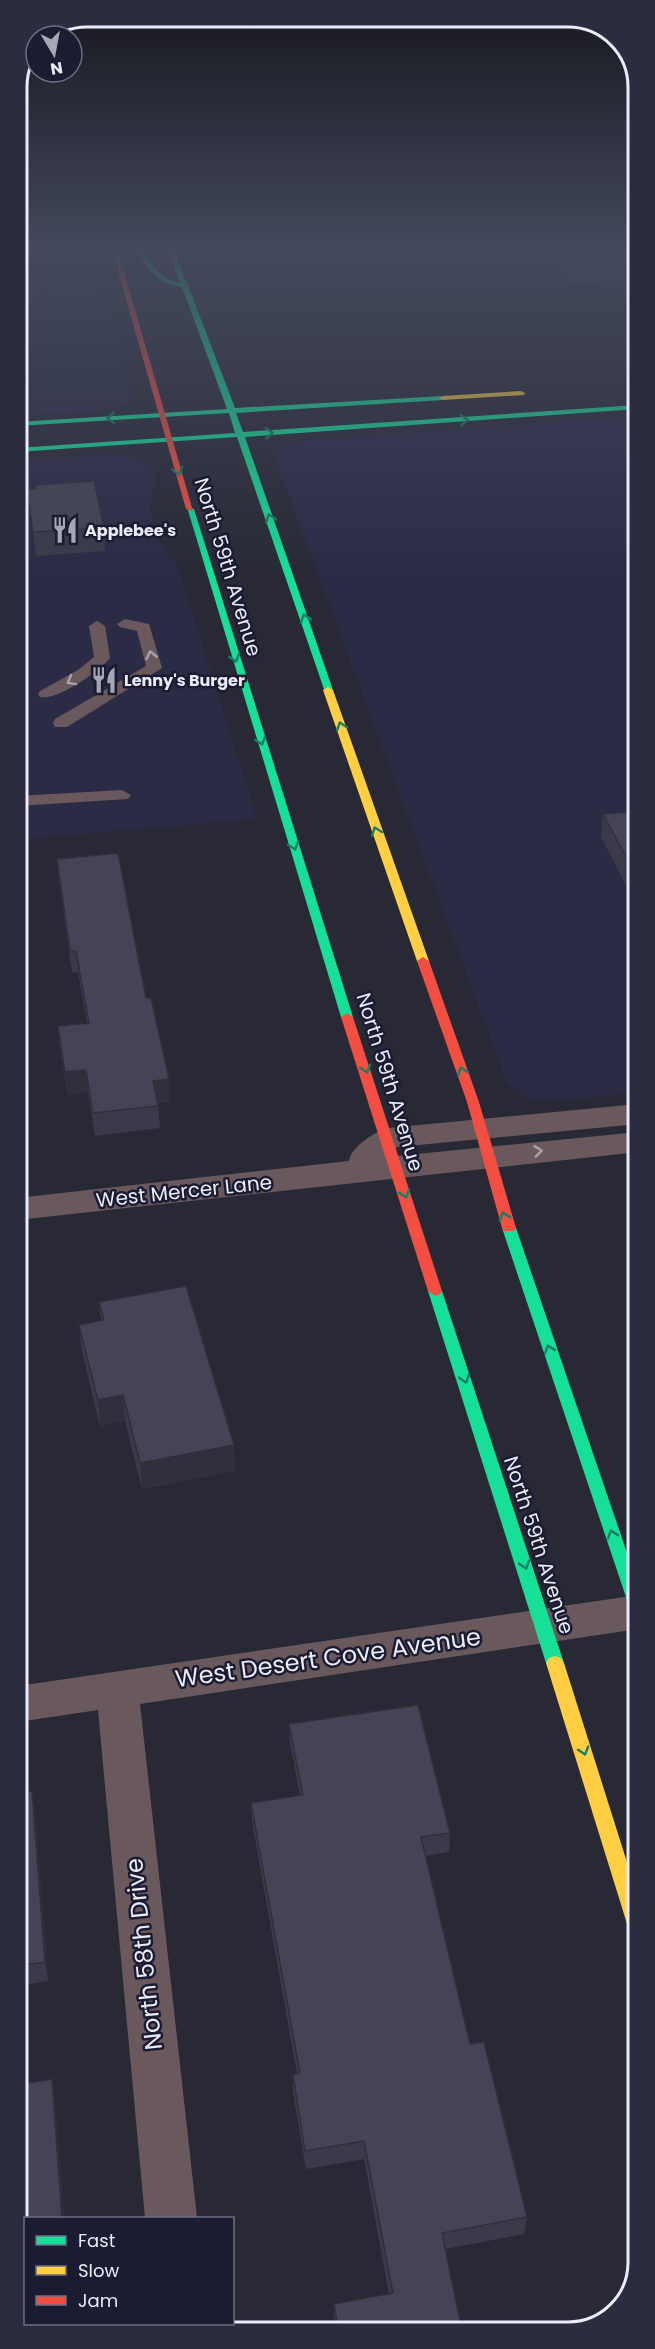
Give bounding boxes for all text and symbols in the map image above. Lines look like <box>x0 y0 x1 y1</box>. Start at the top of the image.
north arrow <box>24 24 84 84</box>
text: N <box>49 56 64 81</box>
one-way arrow <box>106 412 115 425</box>
one-way arrow <box>459 413 468 426</box>
one-way arrow <box>265 427 274 440</box>
one-way arrow <box>171 465 183 476</box>
street label: North 59th Avenue <box>188 474 268 660</box>
one-way arrow <box>264 513 277 524</box>
restaurant icon: Applebee's <box>50 515 80 545</box>
place label: Applebee's <box>85 519 176 542</box>
one-way arrow <box>299 613 312 623</box>
one-way arrow <box>145 650 158 660</box>
one-way arrow <box>228 652 240 663</box>
restaurant icon: Lenny's Burger <box>89 665 119 695</box>
place label: Lenny's Burger <box>124 669 245 692</box>
one-way arrow <box>66 674 77 685</box>
one-way arrow <box>335 721 348 731</box>
one-way arrow <box>253 735 266 746</box>
one-way arrow <box>371 826 384 836</box>
one-way arrow <box>287 840 299 851</box>
street label: North 59th Avenue <box>350 989 430 1175</box>
one-way arrow <box>359 1063 371 1074</box>
one-way arrow <box>457 1067 470 1077</box>
one-way arrow <box>534 1145 543 1158</box>
street label: West Mercer Lane <box>95 1168 273 1214</box>
one-way arrow <box>398 1188 410 1199</box>
one-way arrow <box>499 1211 511 1222</box>
one-way arrow <box>544 1344 556 1355</box>
one-way arrow <box>458 1373 470 1384</box>
street label: North 59th Avenue <box>497 1453 581 1637</box>
one-way arrow <box>607 1529 620 1540</box>
one-way arrow <box>518 1559 531 1570</box>
street label: West Desert Cove Avenue <box>173 1620 483 1695</box>
one-way arrow <box>577 1745 589 1756</box>
street label: North 58th Drive <box>117 1857 170 2052</box>
legend <box>24 2217 234 2325</box>
text: Fast <box>78 2228 115 2253</box>
text: Slow <box>78 2258 120 2283</box>
text: Jam <box>78 2288 118 2313</box>

